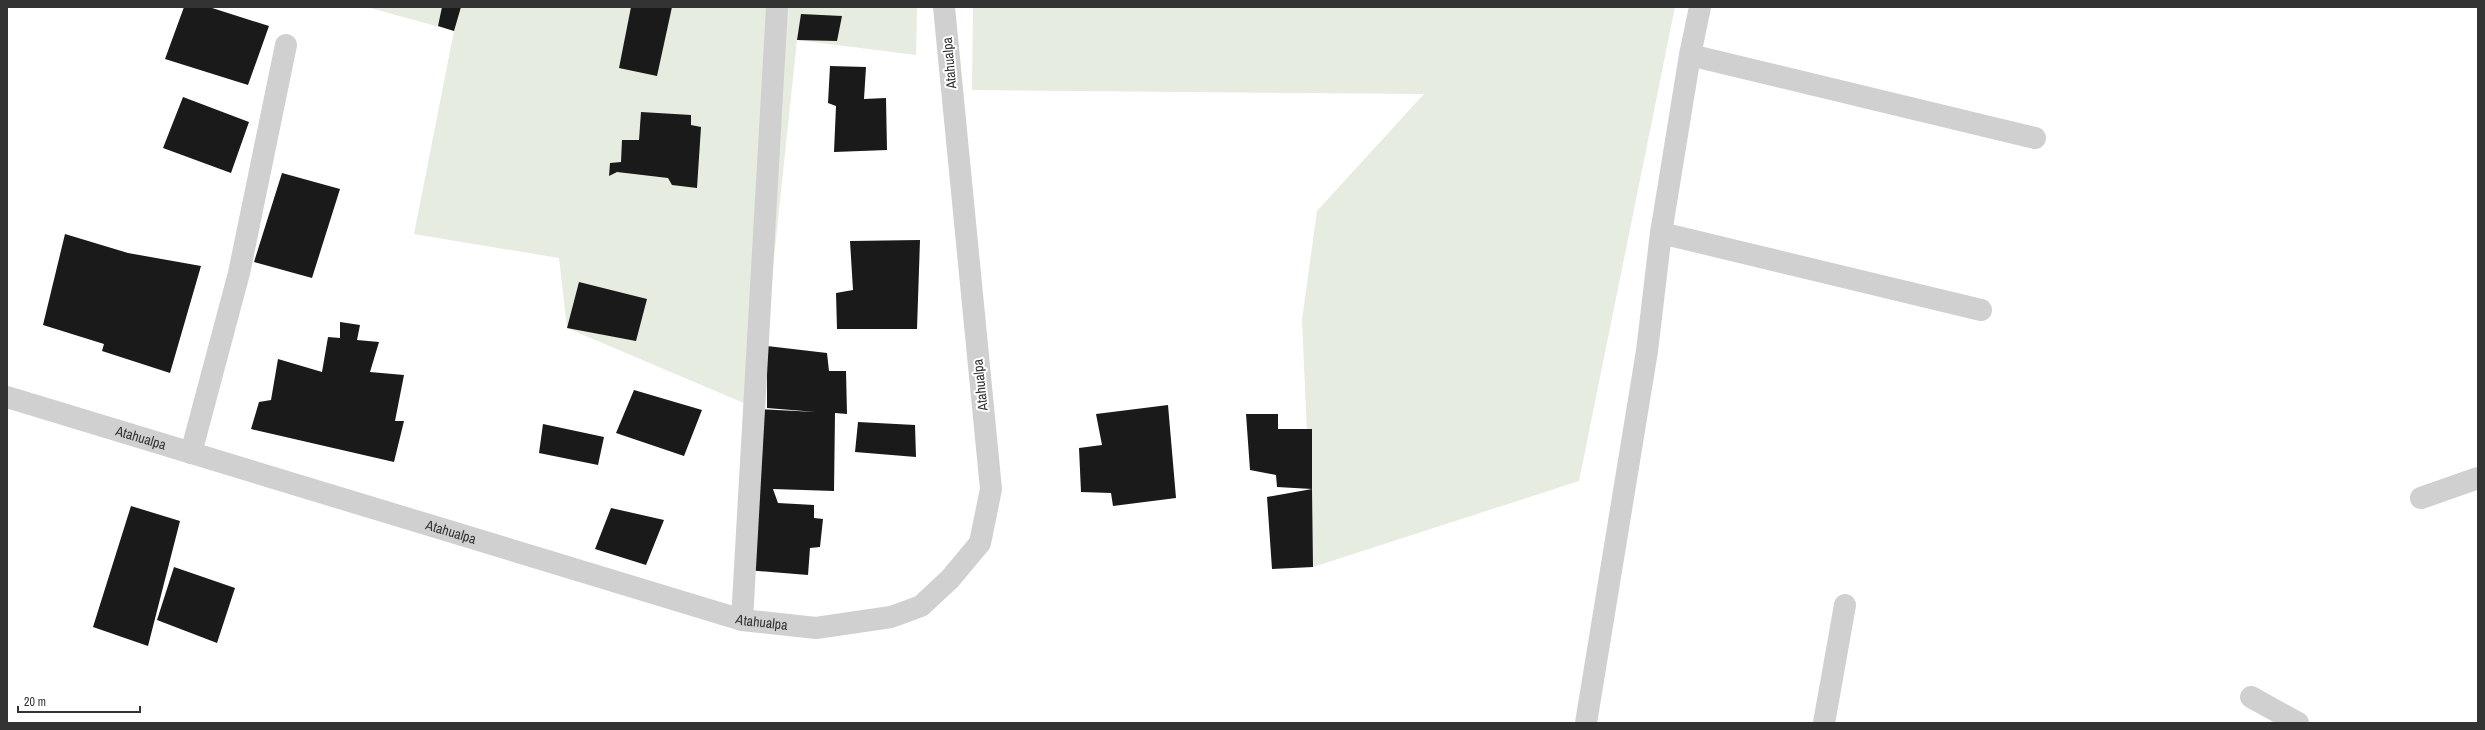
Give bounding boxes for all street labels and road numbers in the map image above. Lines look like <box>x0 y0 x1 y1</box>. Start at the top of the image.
street label: Atahualpa <box>938 36 960 91</box>
street label: Atahualpa <box>968 358 992 413</box>
street label: Atahualpa <box>113 421 169 454</box>
street label: Atahualpa <box>423 515 479 548</box>
street label: Atahualpa <box>733 609 789 634</box>

